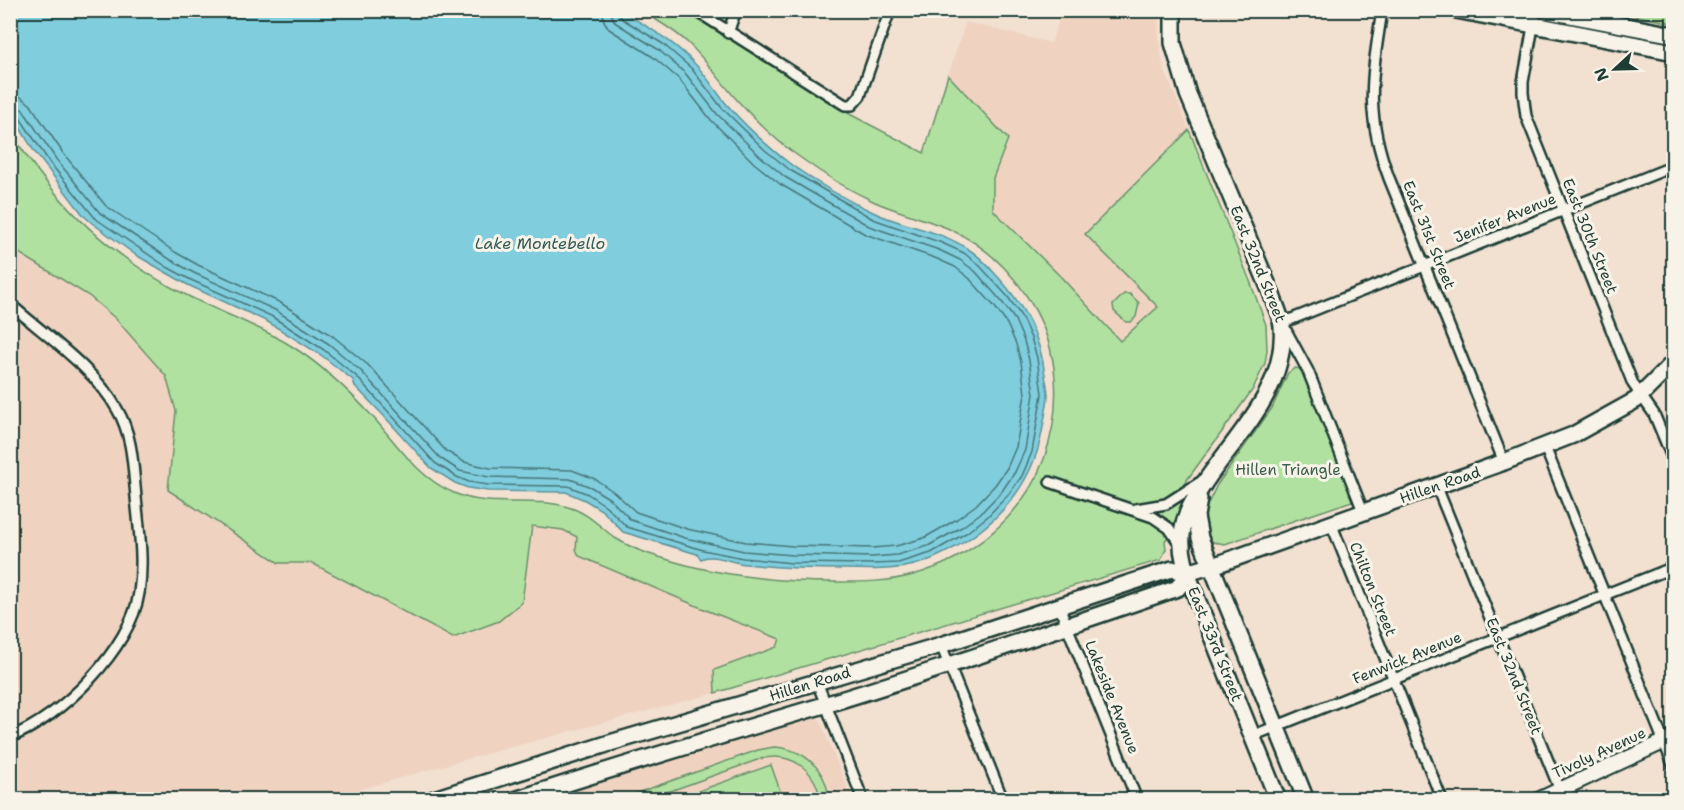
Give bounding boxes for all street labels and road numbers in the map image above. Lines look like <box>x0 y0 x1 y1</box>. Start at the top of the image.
street label: East 30th Street <box>1558 175 1622 297</box>
street label: East 31st Street <box>1398 178 1460 292</box>
street label: Jenifer Avenue <box>1451 188 1559 248</box>
street label: East 32nd Street <box>1225 203 1291 325</box>
street label: Hillen Road <box>1397 462 1483 508</box>
street label: Chilton Street <box>1345 539 1401 639</box>
street label: East 33rd Street <box>1183 584 1247 704</box>
street label: East 32nd Street <box>1481 615 1547 737</box>
street label: Fenwick Avenue <box>1350 627 1464 689</box>
street label: Lakeside Avenue <box>1080 637 1144 757</box>
street label: Hillen Road <box>767 662 854 706</box>
street label: Tivoly Avenue <box>1549 723 1649 783</box>

